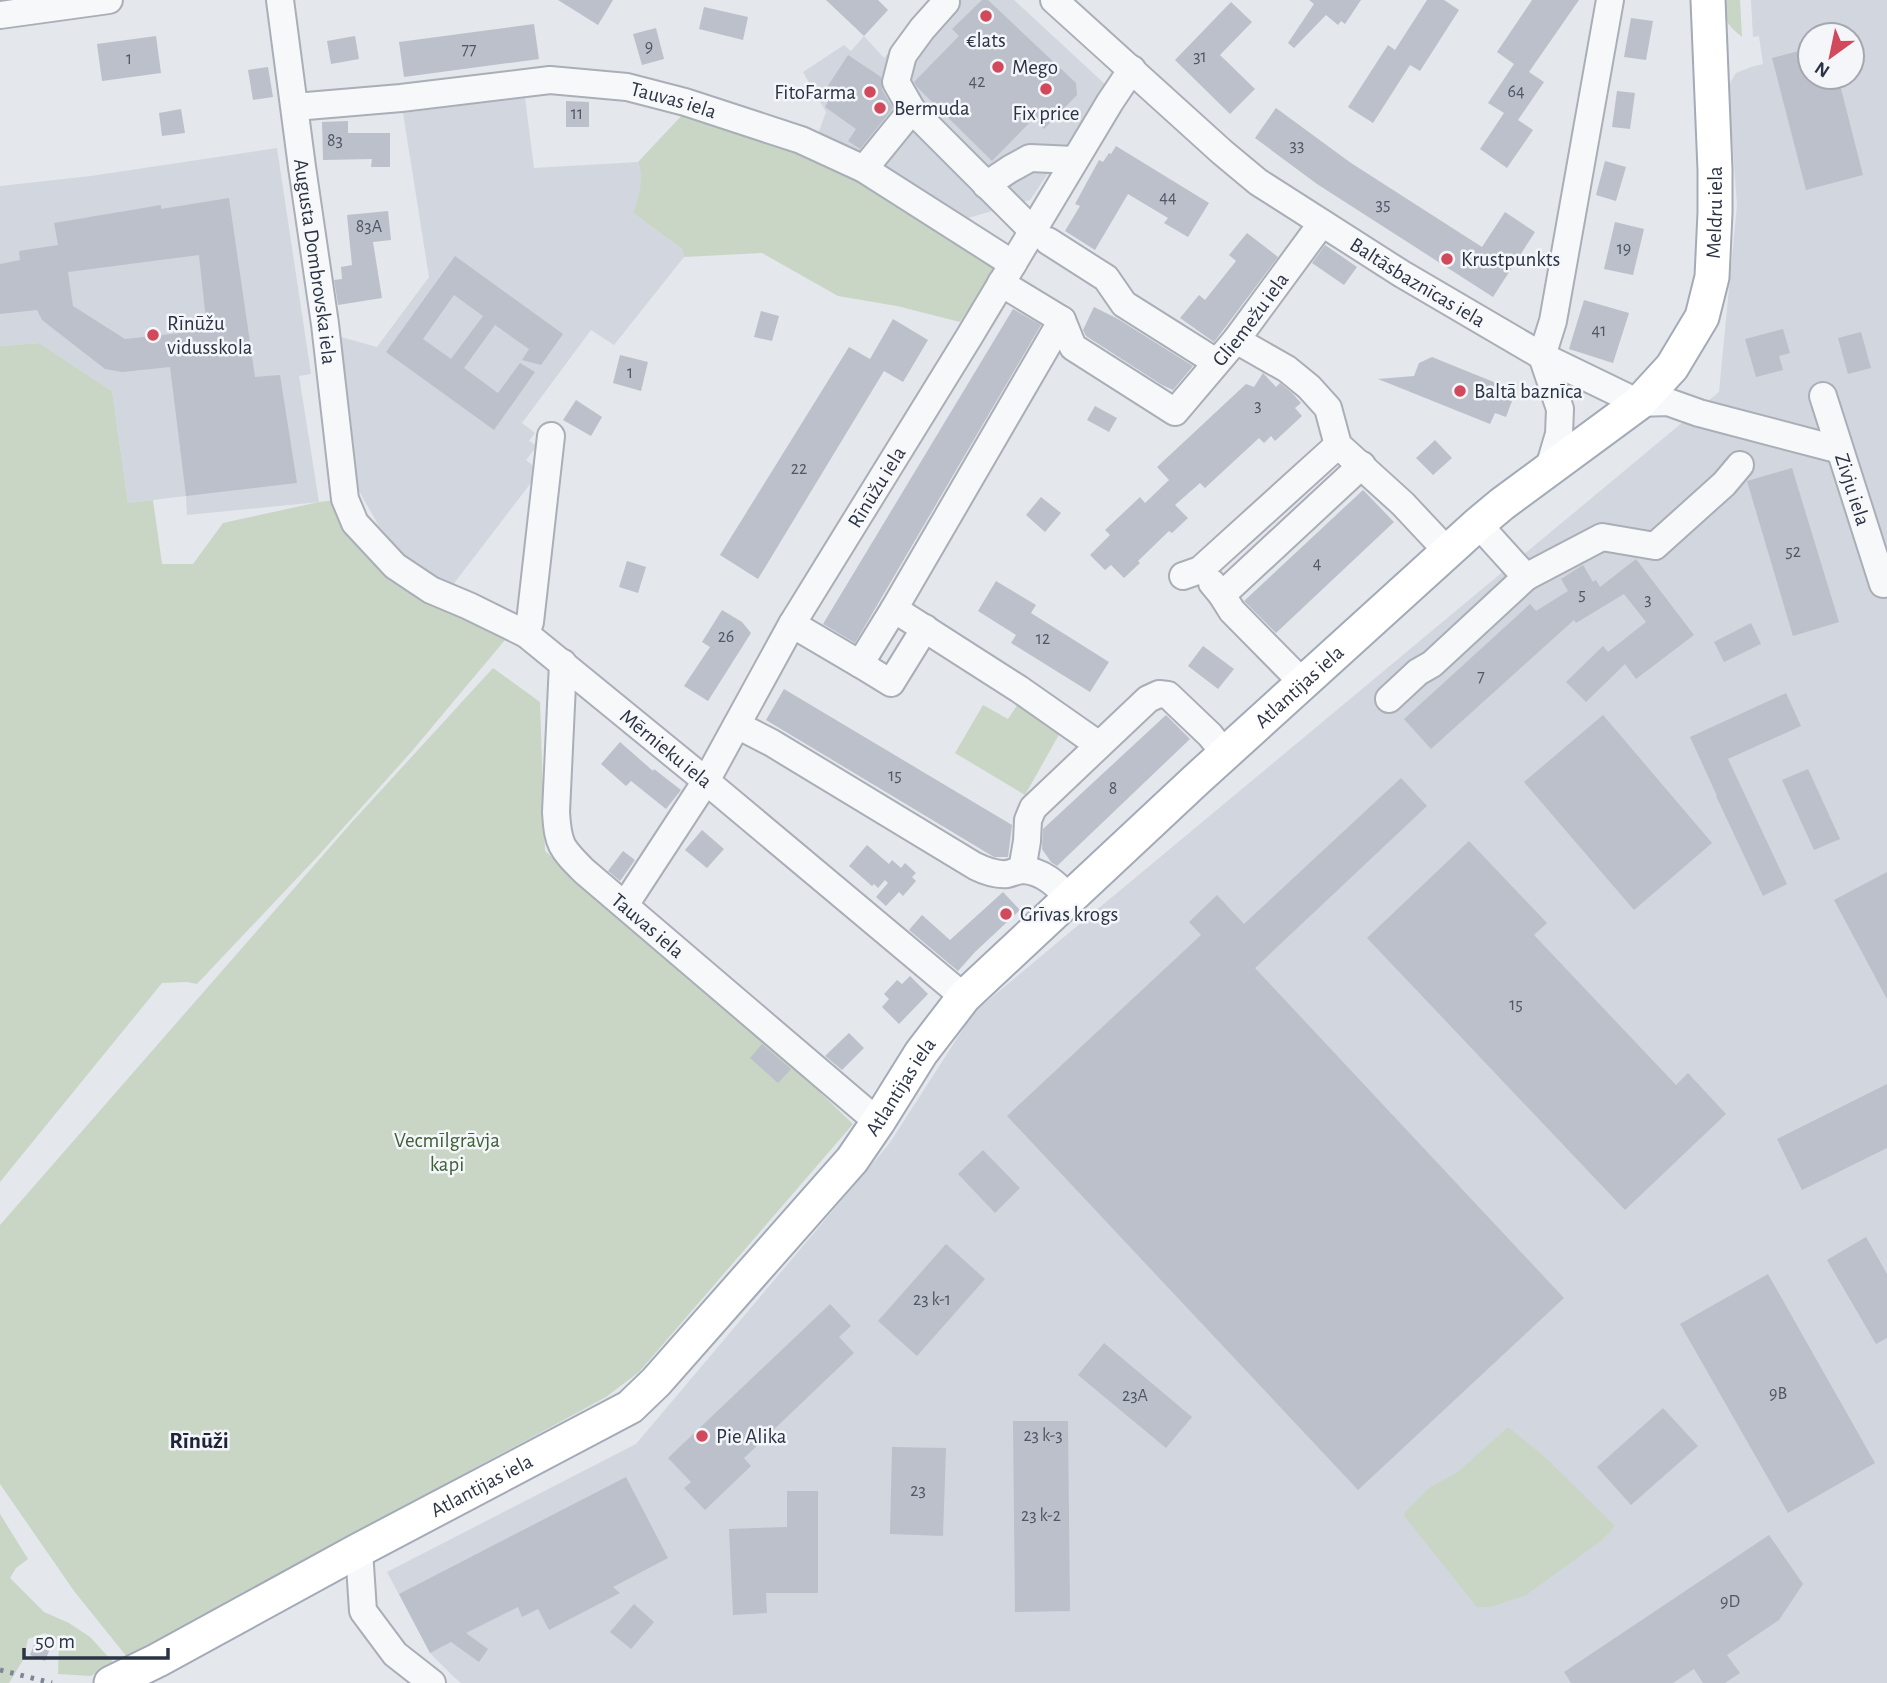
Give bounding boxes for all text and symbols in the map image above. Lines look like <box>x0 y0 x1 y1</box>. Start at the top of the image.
marker: €lats <box>978 8 994 24</box>
north arrow <box>1796 21 1866 91</box>
place label: €lats <box>966 30 1006 51</box>
house number: 9 <box>645 38 653 56</box>
house number: 77 <box>461 41 477 59</box>
house number: 31 <box>1193 48 1207 66</box>
house number: 1 <box>126 50 132 68</box>
place label: Mego <box>1012 57 1058 78</box>
text: N <box>1812 57 1833 81</box>
marker: Mego <box>990 59 1006 75</box>
house number: 42 <box>969 73 985 91</box>
street label: Tauvas iela <box>628 78 719 122</box>
marker: Fix price <box>1038 81 1054 97</box>
place label: FitoFarma <box>774 82 856 103</box>
house number: 64 <box>1507 83 1525 101</box>
marker: FitoFarma <box>862 84 878 100</box>
place label: Bermuda <box>894 98 970 119</box>
marker: Bermuda <box>872 100 888 116</box>
place label: Fix price <box>1013 103 1079 124</box>
house number: 11 <box>571 105 583 123</box>
house number: 83 <box>327 132 343 150</box>
house number: 33 <box>1290 137 1304 155</box>
street label: Augusta Dombrovska iela <box>291 157 340 366</box>
street label: Meldru iela <box>1702 166 1726 259</box>
house number: 44 <box>1159 189 1177 207</box>
house number: 35 <box>1376 196 1390 214</box>
house number: 83A <box>356 218 383 236</box>
street label: Baltāsbaznīcas iela <box>1346 233 1489 331</box>
house number: 19 <box>1617 240 1631 258</box>
place label: Krustpunkts <box>1461 249 1560 270</box>
marker: Krustpunkts <box>1439 251 1455 267</box>
street label: Gliemežu iela <box>1208 268 1293 370</box>
place label: Rīnūžu vidusskola <box>167 313 253 358</box>
house number: 41 <box>1592 322 1606 340</box>
marker: Rīnūžu vidusskola <box>145 327 161 343</box>
house number: 1 <box>627 364 633 382</box>
place label: Baltā baznīca <box>1474 381 1583 402</box>
marker: Baltā baznīca <box>1452 383 1468 399</box>
house number: 3 <box>1254 397 1262 415</box>
street label: Rīnūžu iela <box>844 443 909 531</box>
street label: Zivju iela <box>1831 451 1874 528</box>
house number: 22 <box>791 460 807 478</box>
house number: 52 <box>1785 543 1801 561</box>
house number: 4 <box>1313 555 1322 573</box>
house number: 5 <box>1578 586 1586 604</box>
house number: 3 <box>1644 591 1652 609</box>
house number: 26 <box>718 628 734 646</box>
house number: 12 <box>1036 630 1050 648</box>
street label: Atlantijas iela <box>1251 641 1348 732</box>
house number: 7 <box>1477 668 1485 686</box>
street label: Mērnieku iela <box>616 705 716 792</box>
house number: 15 <box>888 767 902 785</box>
house number: 8 <box>1109 780 1117 798</box>
street label: Tauvas iela <box>607 889 688 962</box>
place label: Grīvas krogs <box>1020 904 1118 925</box>
marker: Grīvas krogs <box>998 906 1014 922</box>
house number: 15 <box>1509 996 1523 1014</box>
street label: Atlantijas iela <box>861 1033 940 1140</box>
park label: Vecmīlgrāvja kapi <box>394 1130 500 1175</box>
house number: 23 k-1 <box>913 1291 951 1309</box>
house number: 9B <box>1769 1385 1787 1403</box>
house number: 23A <box>1122 1387 1149 1405</box>
place label: Pie Alika <box>716 1426 787 1447</box>
house number: 23 k-3 <box>1023 1427 1063 1445</box>
marker: Pie Alika <box>694 1428 710 1444</box>
district label: Rīnūži <box>169 1430 229 1453</box>
street label: Atlantijas iela <box>427 1450 536 1521</box>
house number: 23 <box>910 1482 926 1500</box>
house number: 23 k-2 <box>1021 1507 1061 1525</box>
house number: 9D <box>1720 1593 1740 1611</box>
scale bar <box>24 1616 168 1660</box>
text: 50 m <box>35 1631 75 1652</box>

